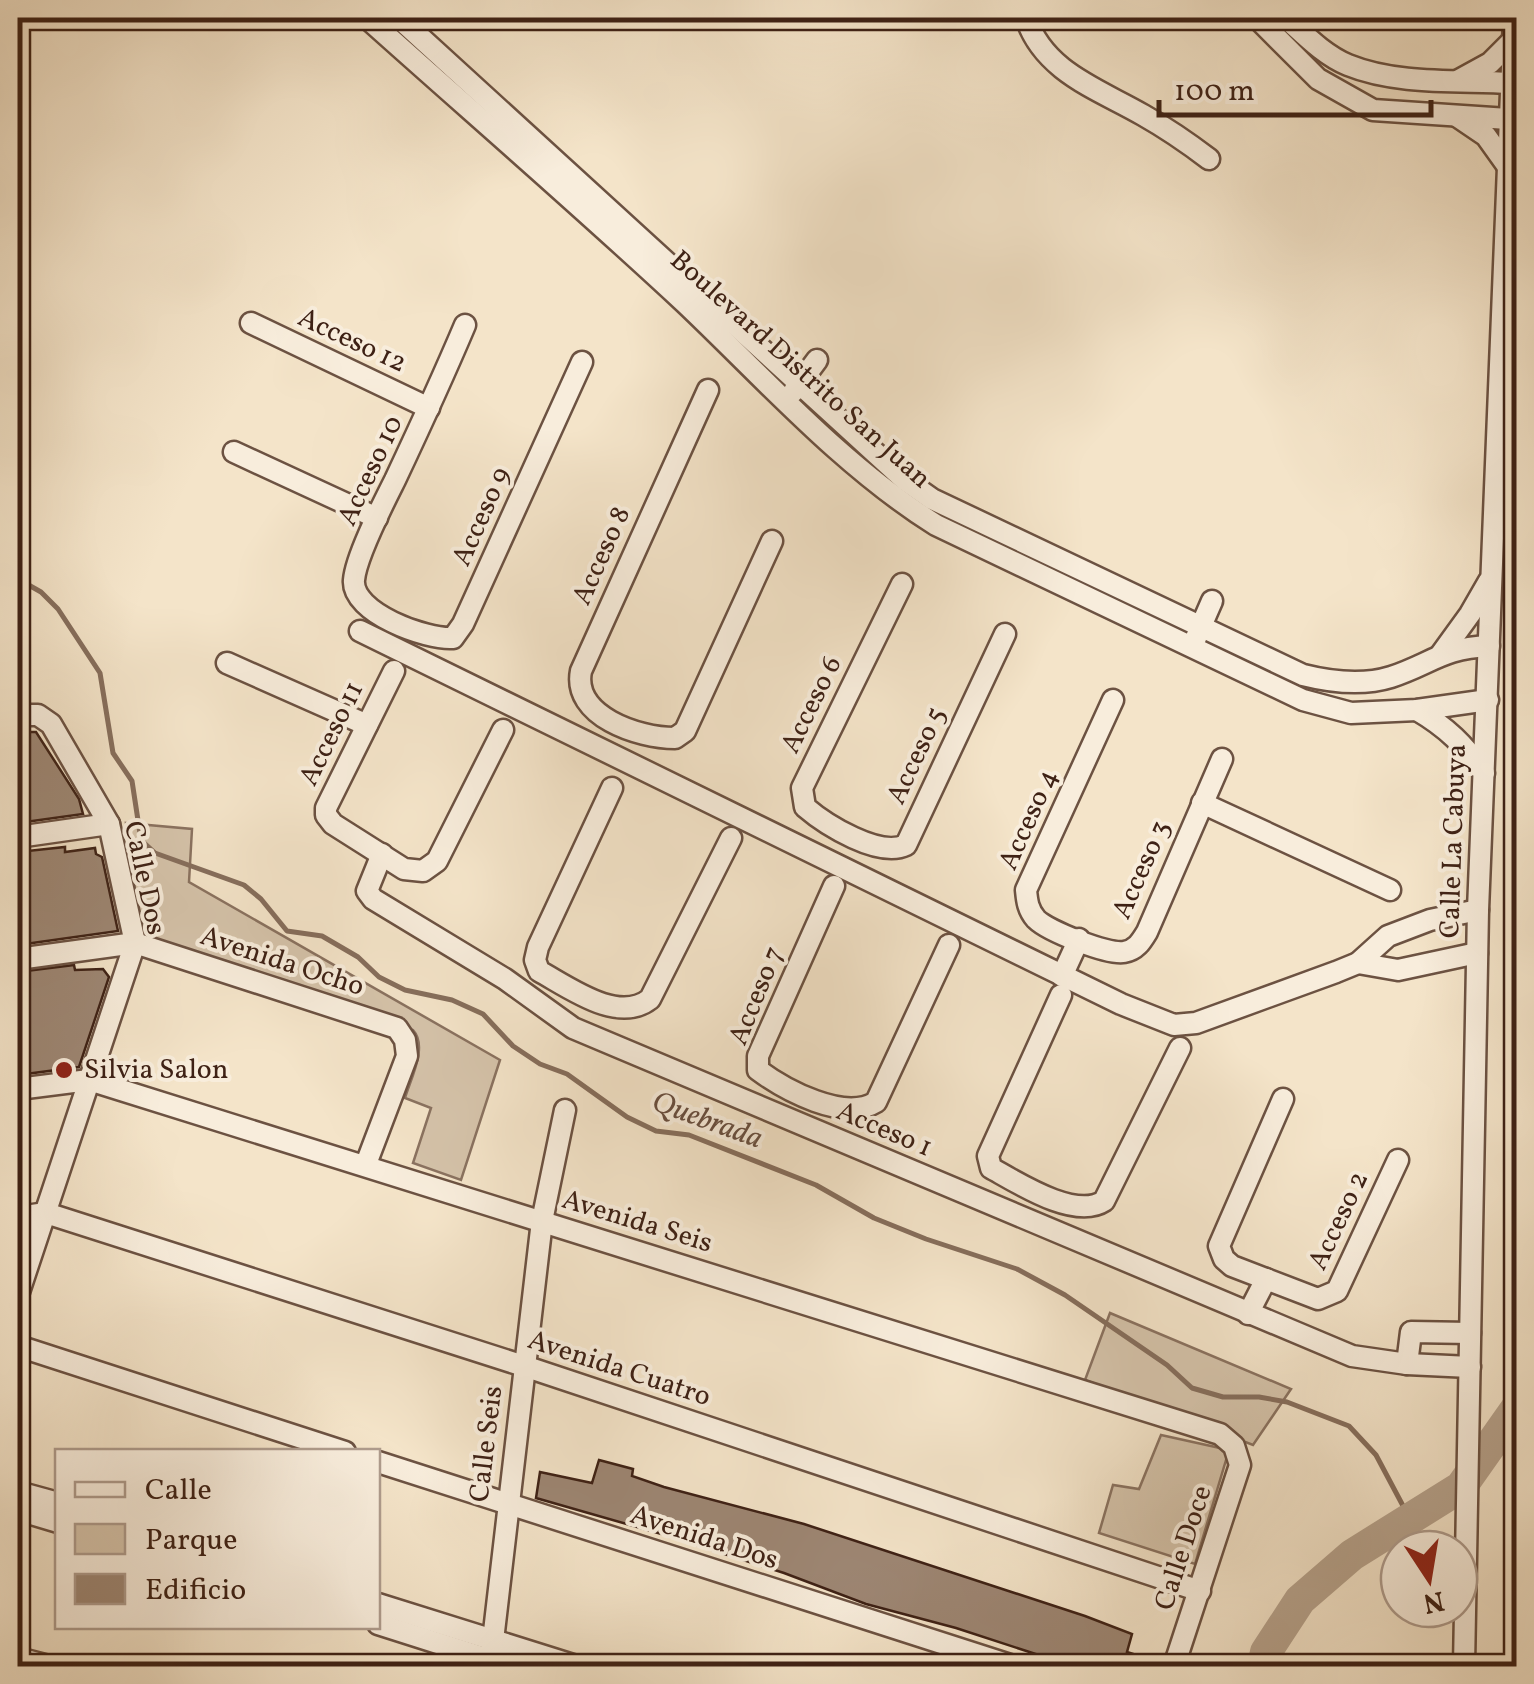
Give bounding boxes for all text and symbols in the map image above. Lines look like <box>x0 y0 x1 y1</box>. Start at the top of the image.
scale bar <box>1159 55 1432 117</box>
text: 100 m <box>1174 71 1255 113</box>
street label: Boulevard Distrito San Juan <box>661 242 939 498</box>
street label: Acceso 12 <box>291 299 413 383</box>
street label: Acceso 10 <box>328 409 414 533</box>
street label: Acceso 9 <box>443 461 521 573</box>
street label: Acceso 8 <box>563 500 641 612</box>
street label: Acceso 6 <box>772 650 852 760</box>
street label: Acceso 11 <box>290 675 374 793</box>
street label: Acceso 5 <box>877 701 957 811</box>
street label: Calle La Cabuya <box>1431 743 1477 939</box>
street label: Acceso 4 <box>989 763 1069 877</box>
street label: Acceso 3 <box>1103 814 1181 926</box>
street label: Calle Dos <box>113 818 175 938</box>
street label: Avenida Ocho <box>195 917 369 1007</box>
street label: Acceso 7 <box>720 941 794 1051</box>
place label: Silvia Salon <box>84 1051 228 1090</box>
marker: Silvia Salon <box>53 1059 75 1081</box>
water label: Quebrada <box>646 1082 768 1160</box>
street label: Acceso 1 <box>830 1092 938 1168</box>
street label: Acceso 2 <box>1299 1165 1379 1277</box>
street label: Avenida Seis <box>557 1181 717 1263</box>
street label: Avenida Cuatro <box>522 1321 716 1417</box>
street label: Calle Seis <box>461 1384 513 1504</box>
legend <box>55 1449 380 1629</box>
text: Calle <box>145 1470 212 1512</box>
street label: Calle Doce <box>1146 1481 1222 1615</box>
street label: Avenida Dos <box>625 1496 783 1580</box>
text: Parque <box>145 1520 237 1562</box>
north arrow <box>1379 1529 1479 1629</box>
text: Edificio <box>145 1570 246 1612</box>
text: N <box>1420 1580 1448 1622</box>

